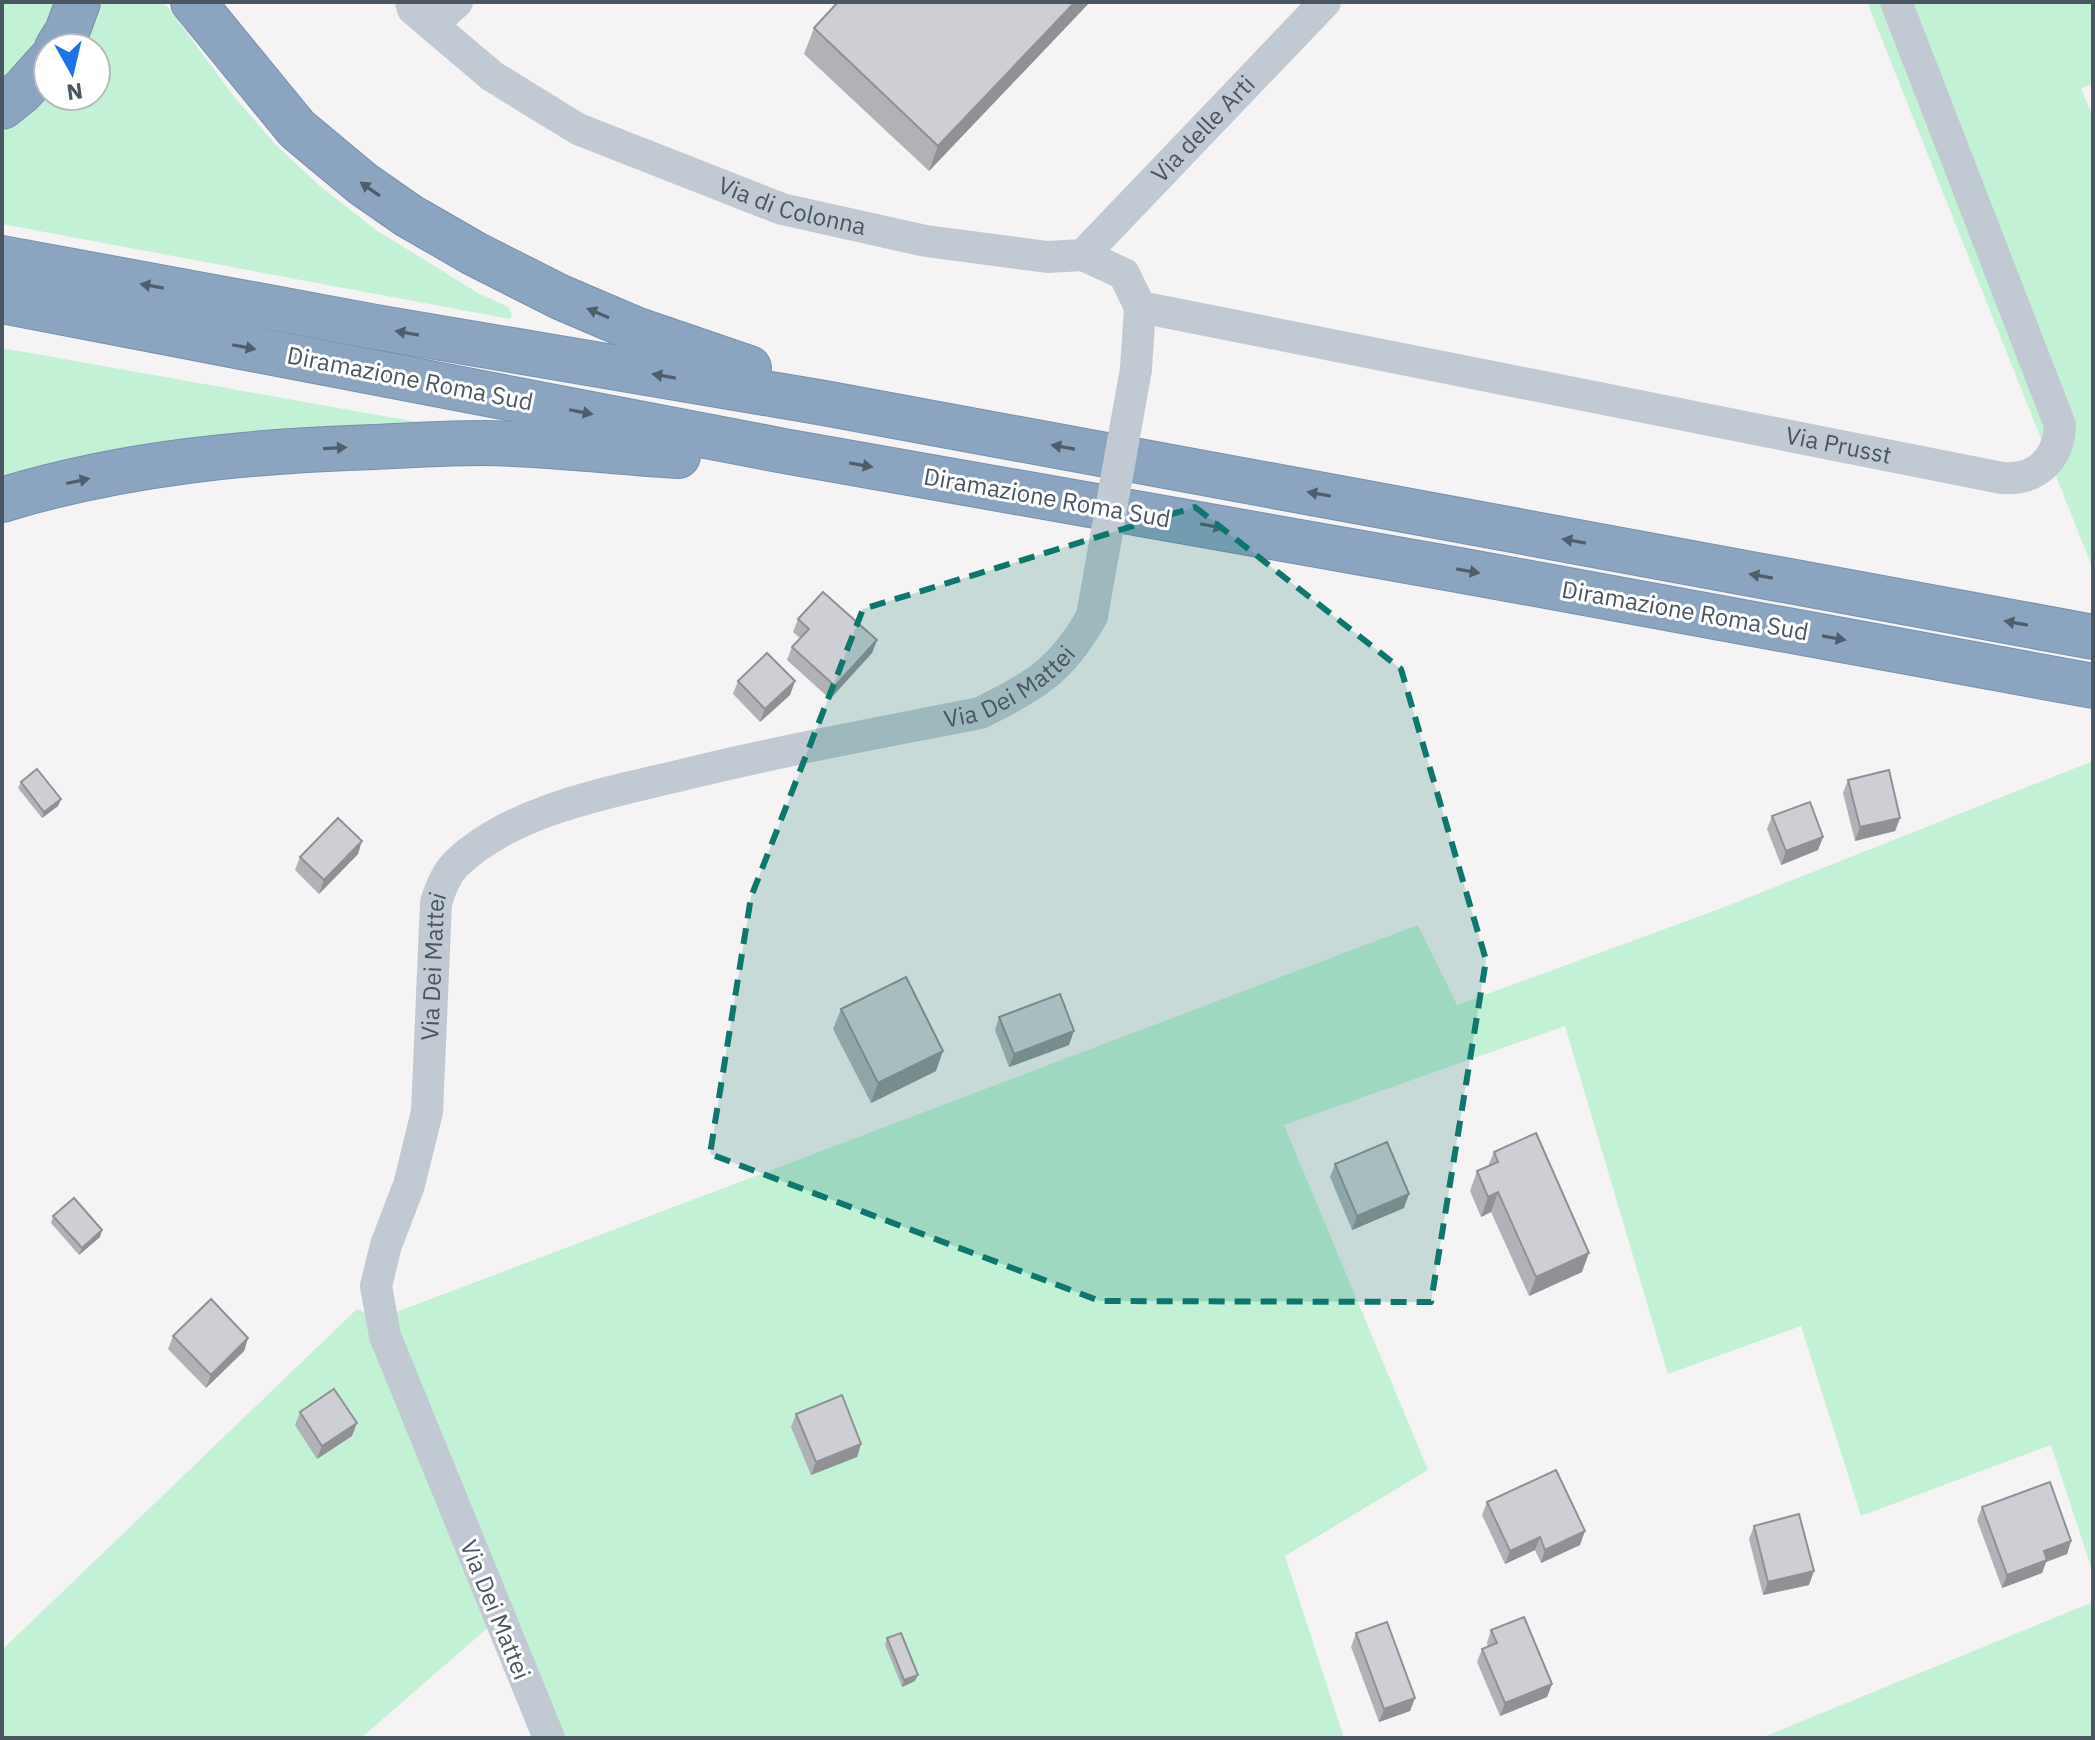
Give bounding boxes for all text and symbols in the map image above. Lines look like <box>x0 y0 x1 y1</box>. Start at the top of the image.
north arrow <box>32 32 112 112</box>
street label: Via delle Arti <box>1144 68 1261 189</box>
text: N <box>65 77 85 108</box>
street label: Via di Colonna <box>714 168 869 242</box>
one-way arrow <box>360 182 381 197</box>
one-way arrow <box>139 279 164 291</box>
one-way arrow <box>586 307 610 320</box>
one-way arrow <box>395 326 420 338</box>
street label: Diramazione Roma Sud <box>285 338 536 418</box>
one-way arrow <box>231 341 256 354</box>
one-way arrow <box>651 369 676 382</box>
one-way arrow <box>569 406 594 419</box>
street label: Via Prusst <box>1783 418 1894 471</box>
one-way arrow <box>1050 440 1075 453</box>
one-way arrow <box>323 442 348 455</box>
one-way arrow <box>849 459 874 471</box>
street label: Diramazione Roma Sud <box>921 460 1173 534</box>
one-way arrow <box>65 474 90 487</box>
one-way arrow <box>1306 488 1331 500</box>
one-way arrow <box>1199 521 1224 533</box>
one-way arrow <box>1562 535 1587 547</box>
one-way arrow <box>1456 566 1481 578</box>
one-way arrow <box>1748 569 1773 581</box>
street label: Diramazione Roma Sud <box>1559 573 1811 647</box>
one-way arrow <box>2004 616 2029 628</box>
one-way arrow <box>1821 633 1846 645</box>
street label: Via Dei Mattei <box>941 638 1082 735</box>
street label: Via Dei Mattei <box>413 888 453 1041</box>
street label: Via Dei Mattei <box>453 1535 538 1684</box>

